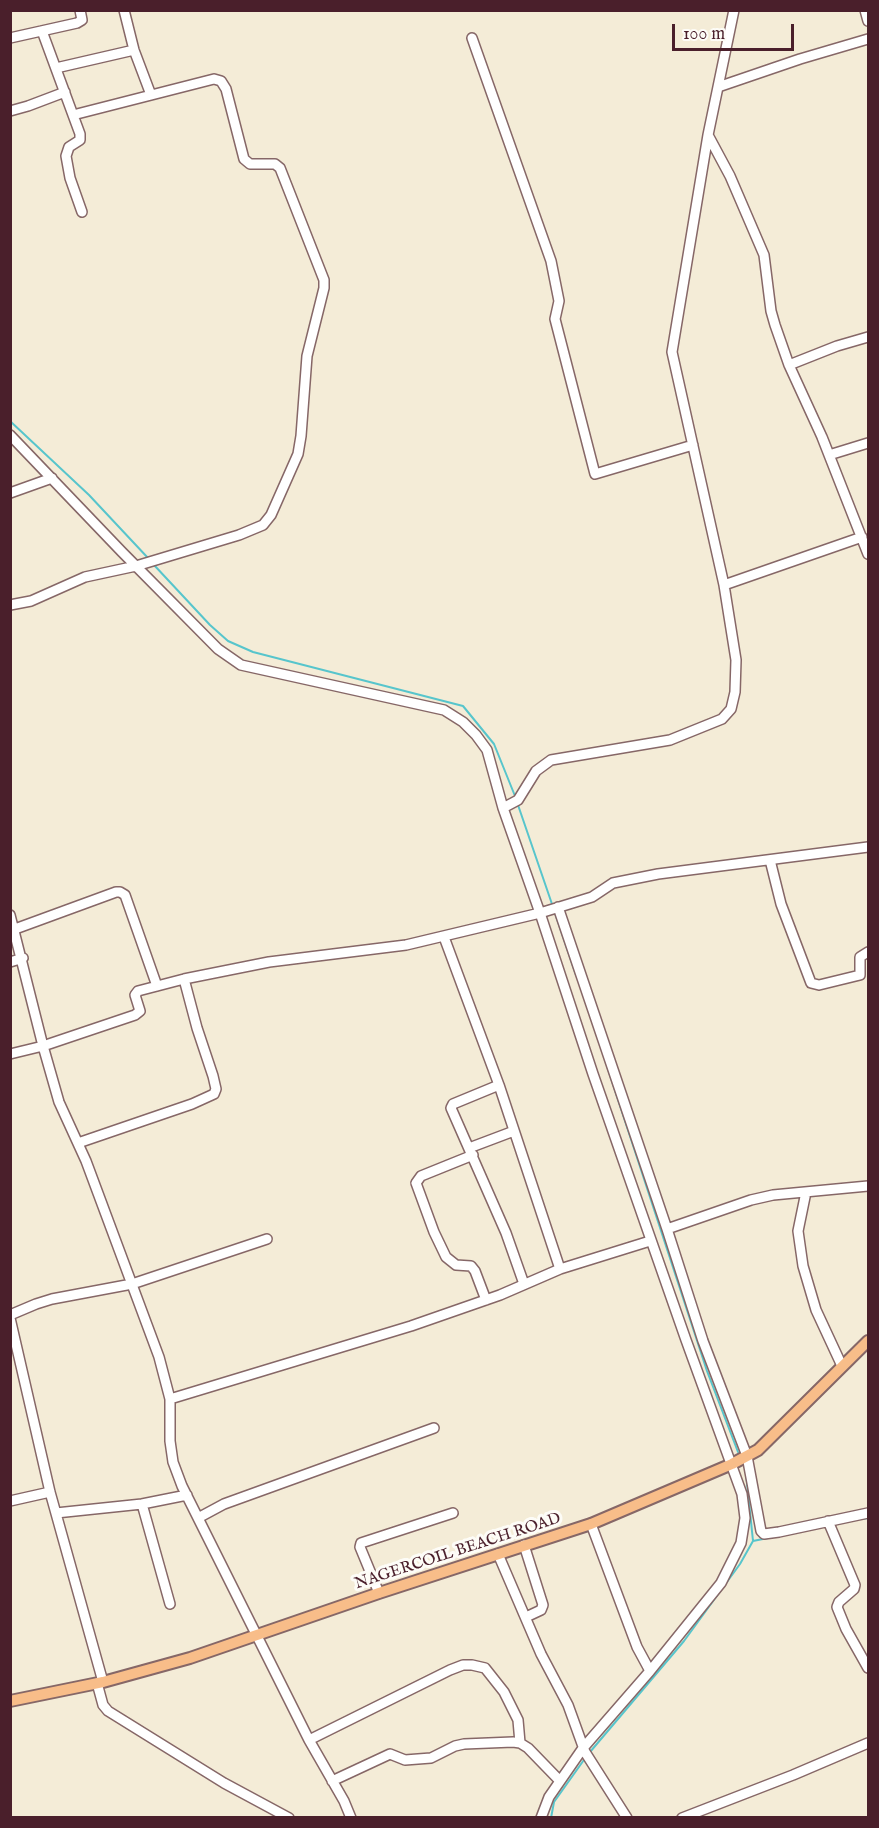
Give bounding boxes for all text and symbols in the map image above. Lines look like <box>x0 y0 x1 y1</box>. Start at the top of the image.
scale bar <box>675 12 796 50</box>
text: 100 m <box>683 23 725 46</box>
street label: NAGERCOIL BEACH ROAD <box>353 1510 563 1594</box>

